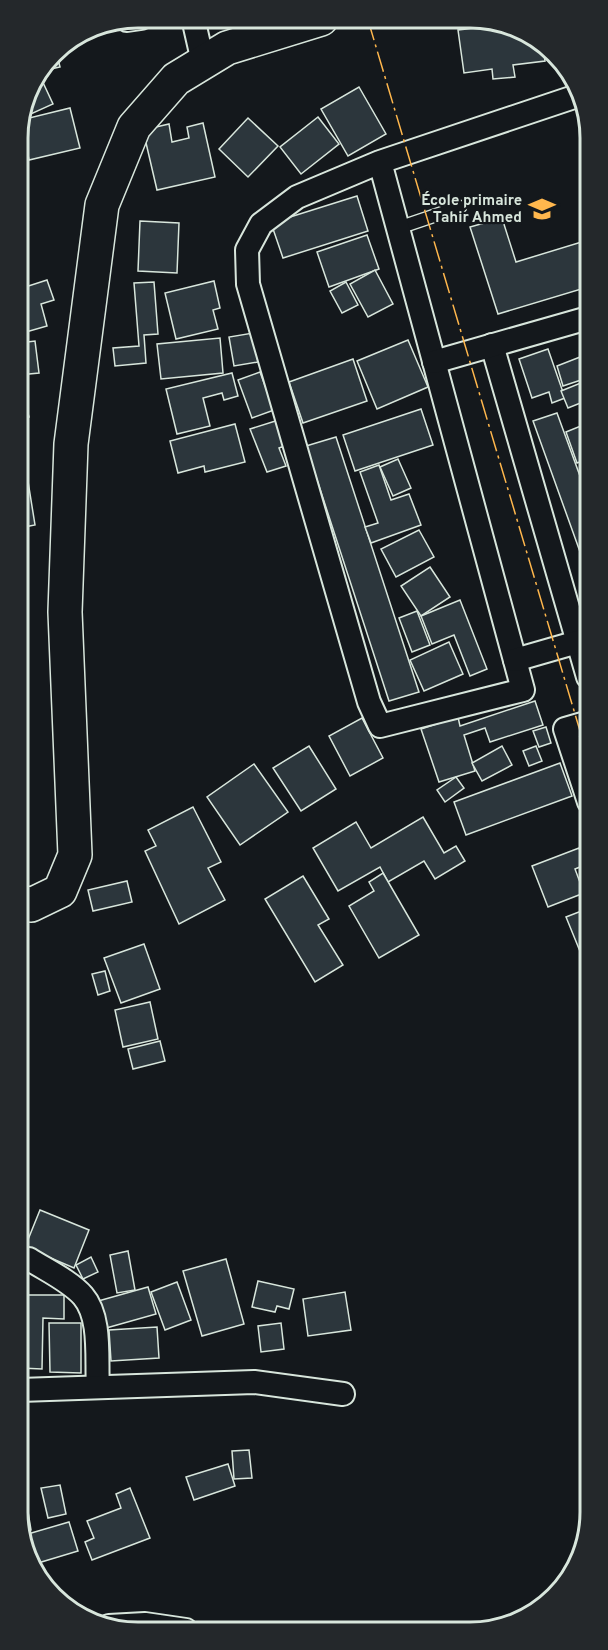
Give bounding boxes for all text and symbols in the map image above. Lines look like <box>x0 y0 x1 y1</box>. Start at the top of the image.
place label: École primaire Tahir Ahmed <box>421 191 522 228</box>
school or university icon: École primaire Tahir Ahmed <box>527 194 557 224</box>

